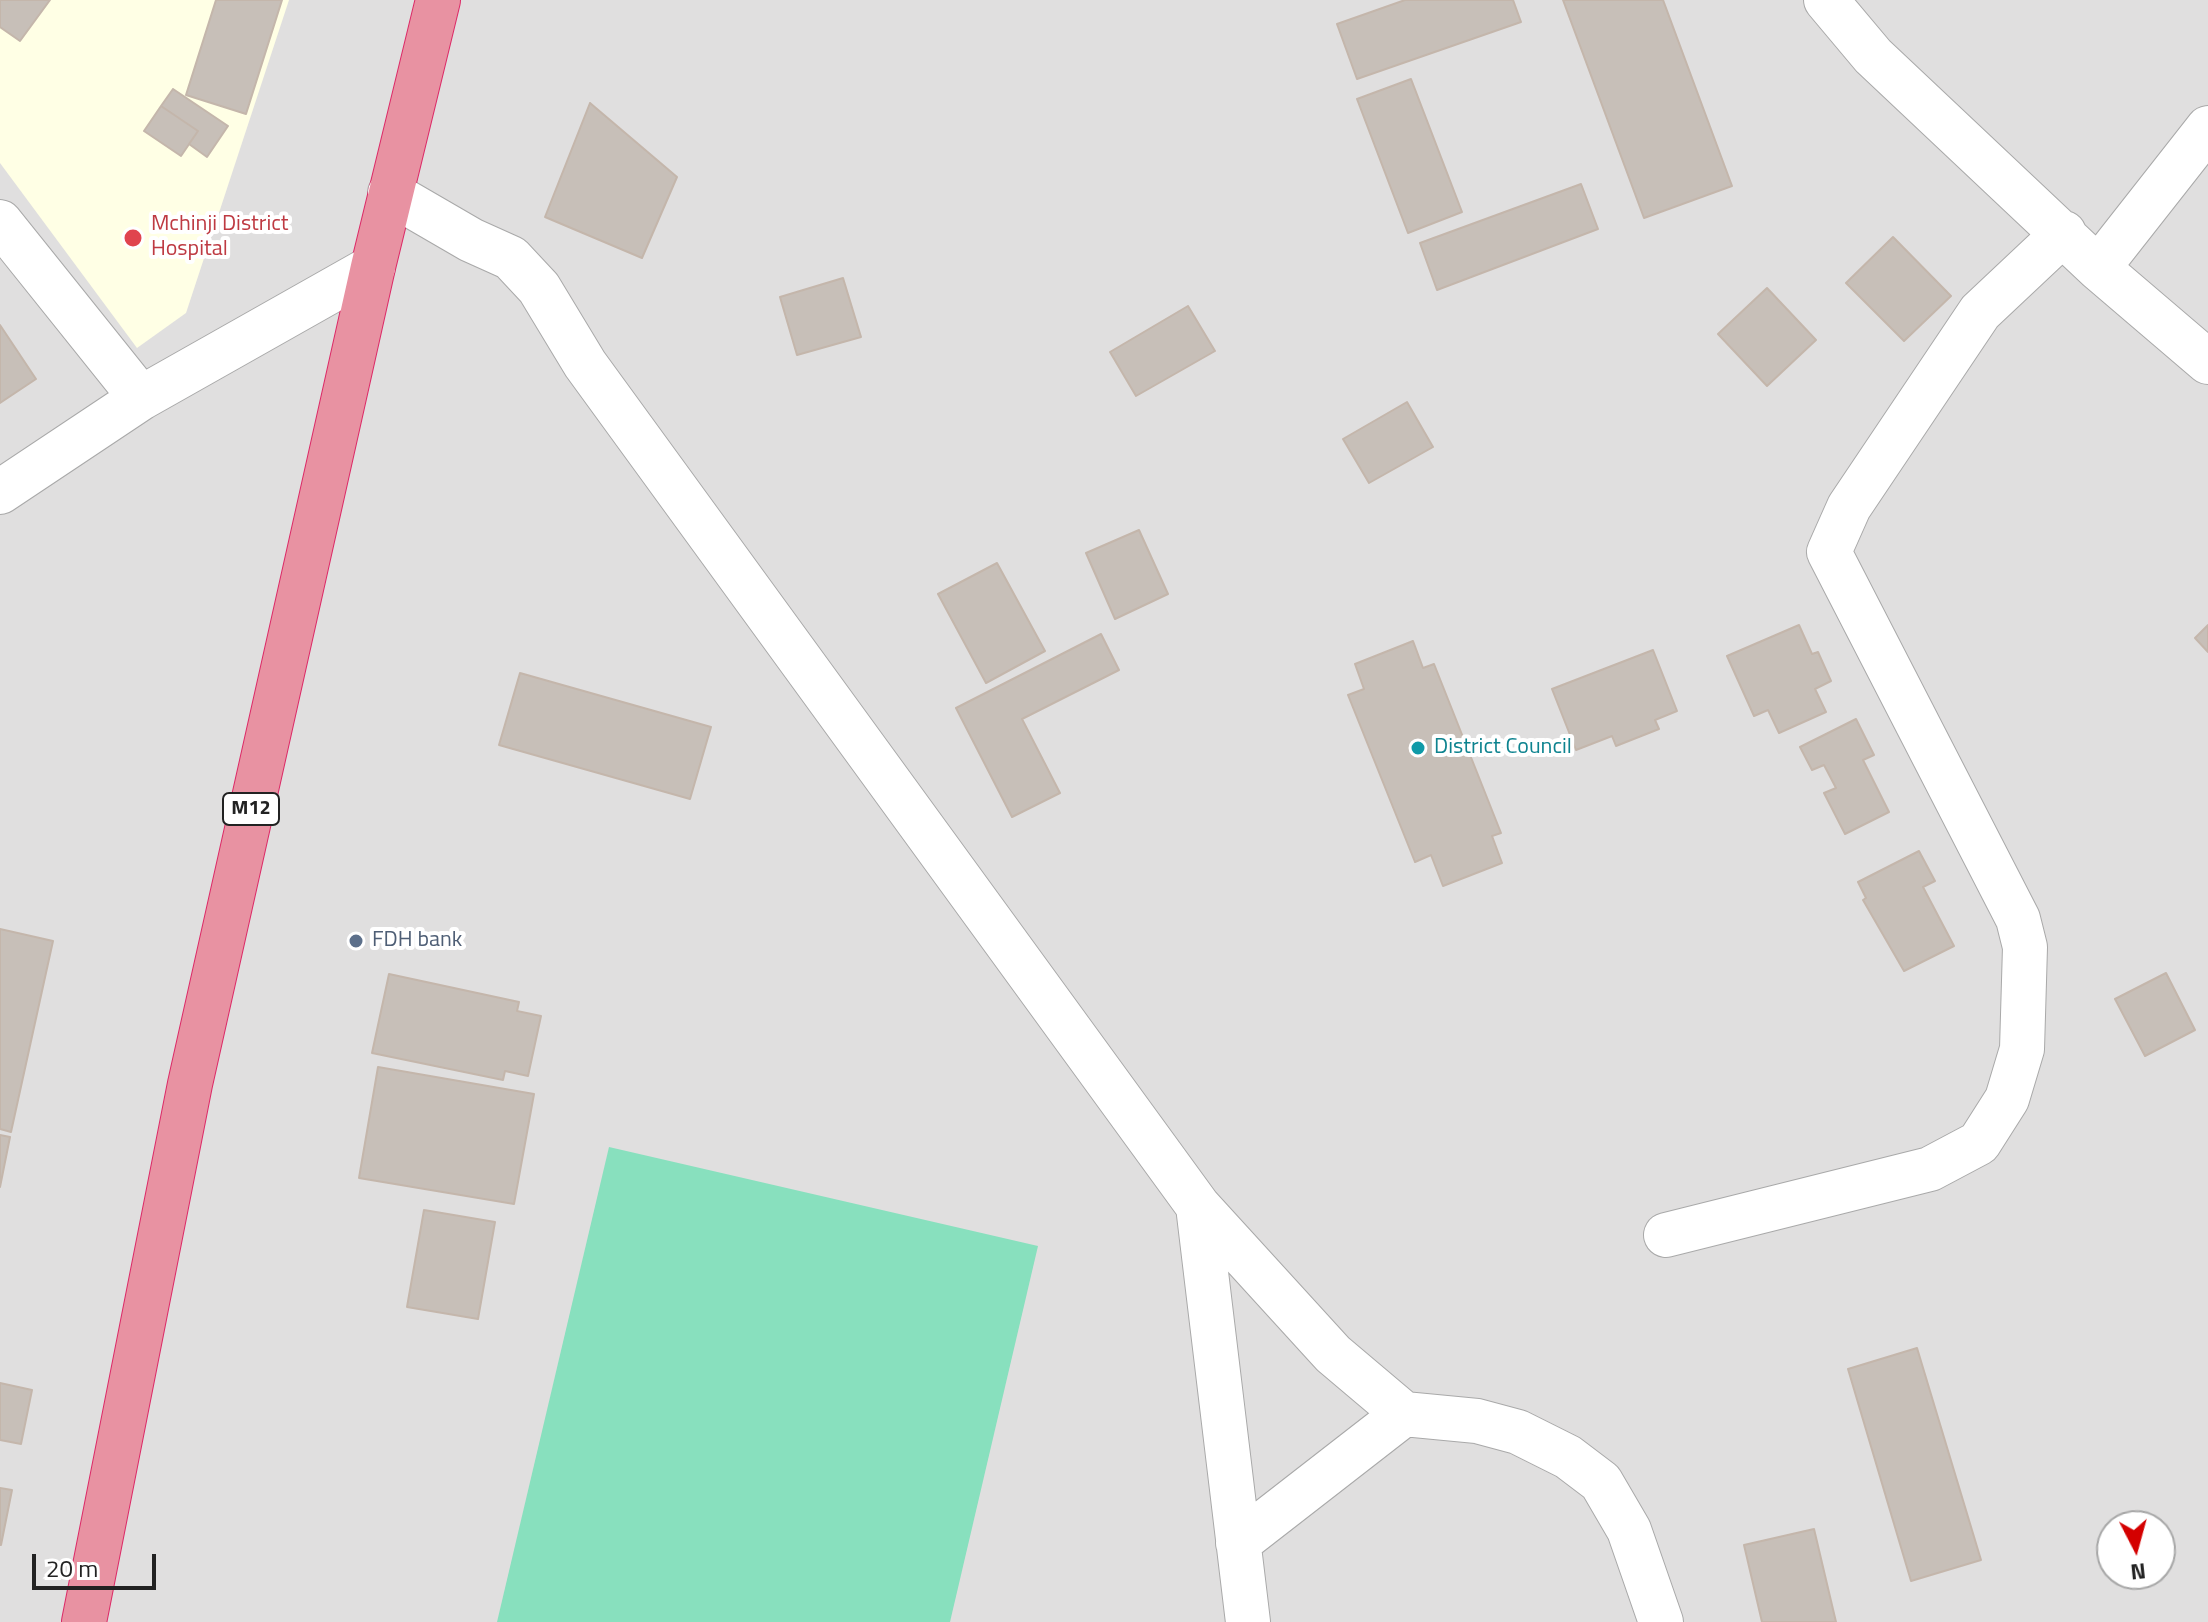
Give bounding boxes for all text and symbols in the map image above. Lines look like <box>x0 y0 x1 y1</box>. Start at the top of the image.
place label: Mchinji District Hospital <box>151 212 289 264</box>
marker: Mchinji District Hospital <box>122 227 144 249</box>
place label: District Council <box>1434 735 1572 761</box>
marker: District Council <box>1409 739 1427 757</box>
road number: M12 <box>223 793 279 825</box>
place label: FDH bank <box>372 928 462 954</box>
marker: FDH bank <box>347 932 365 950</box>
north arrow <box>2096 1510 2176 1590</box>
scale bar <box>36 1538 160 1588</box>
text: 20 m <box>46 1550 98 1586</box>
text: N <box>2129 1554 2148 1590</box>

